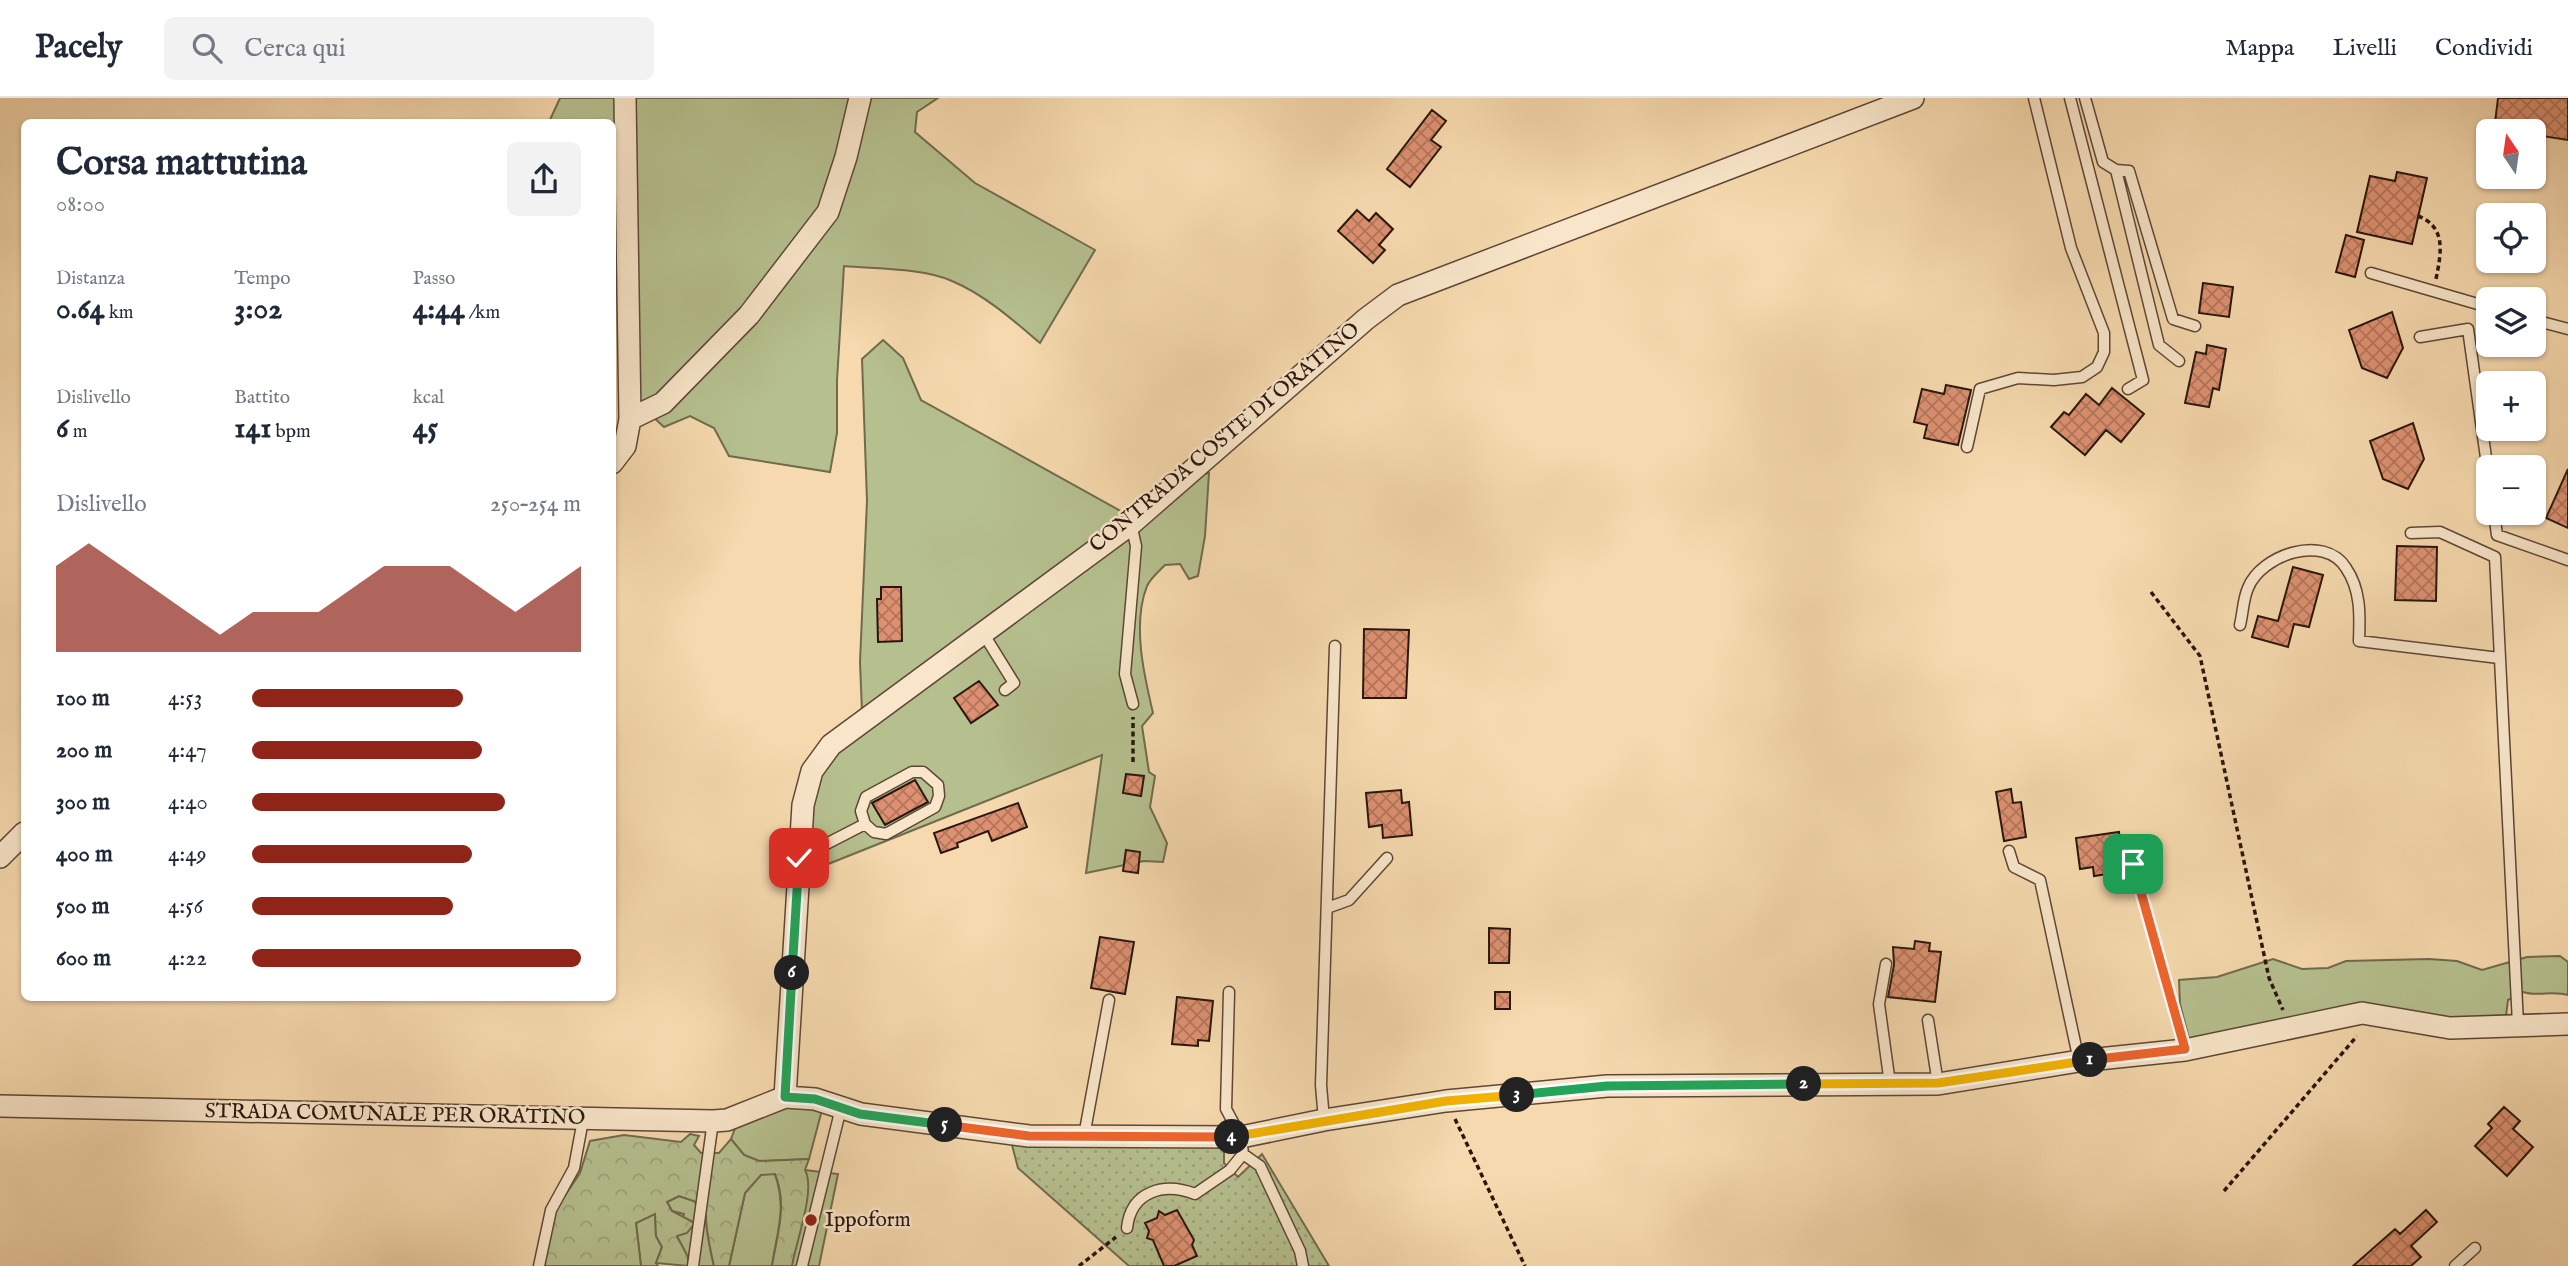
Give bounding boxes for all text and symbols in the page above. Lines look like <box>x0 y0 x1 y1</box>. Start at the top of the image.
search box <box>164 17 654 80</box>
text: Pacely <box>35 27 122 69</box>
icon: search <box>188 29 226 67</box>
text: Cerca qui <box>244 32 346 65</box>
text: Mappa <box>2225 33 2294 64</box>
text: Livelli <box>2332 33 2397 64</box>
text: Condividi <box>2435 33 2533 64</box>
north arrow <box>2476 119 2546 189</box>
map controls <box>2476 119 2546 525</box>
text: Corsa mattutina <box>56 140 307 188</box>
button: share <box>507 142 581 216</box>
text: 08:00 <box>56 190 105 219</box>
button: locate <box>2476 203 2546 273</box>
text: Distanza <box>56 267 125 291</box>
text: Tempo <box>234 267 290 291</box>
text: Passo <box>413 267 455 291</box>
button: layers <box>2476 287 2546 357</box>
text: 0.64 <box>56 291 105 329</box>
text: 3:02 <box>234 291 282 329</box>
text: 4:44 <box>413 291 465 329</box>
text: km <box>105 301 134 325</box>
text: /km <box>465 301 500 325</box>
street label: CONTRADA COSTE DI ORATINO <box>1084 317 1366 559</box>
button: + <box>2476 371 2546 441</box>
text: Dislivello <box>56 386 131 410</box>
text: Battito <box>234 386 290 410</box>
text: kcal <box>413 386 444 410</box>
text: 6 <box>56 410 69 448</box>
text: 141 <box>234 410 271 448</box>
text: 45 <box>413 410 438 448</box>
text: m <box>69 420 87 444</box>
text: bpm <box>271 420 311 444</box>
button: − <box>2476 455 2546 525</box>
text: Dislivello <box>56 490 147 519</box>
text: 250–254 m <box>490 490 581 519</box>
text: 100 m <box>56 684 110 713</box>
text: 4:53 <box>168 684 202 713</box>
text: 200 m <box>56 736 112 765</box>
text: 4:47 <box>168 736 207 765</box>
text: 300 m <box>56 788 110 817</box>
text: 4:40 <box>168 788 208 817</box>
pin <box>769 828 829 888</box>
pin <box>2103 834 2163 894</box>
icon: check <box>780 839 818 877</box>
text: 400 m <box>56 840 113 869</box>
text: 4:49 <box>168 840 207 869</box>
icon: arrive <box>2114 845 2152 883</box>
text: 500 m <box>56 892 110 921</box>
text: 4:56 <box>168 892 203 921</box>
text: 600 m <box>56 944 111 973</box>
text: 4:22 <box>168 944 207 973</box>
pin: 6 <box>774 956 810 990</box>
text: 6 <box>787 960 796 984</box>
pin: 1 <box>2072 1042 2108 1077</box>
text: 1 <box>2086 1047 2093 1071</box>
pin: 2 <box>1786 1066 1822 1102</box>
text: 2 <box>1799 1071 1808 1095</box>
pin: 3 <box>1500 1077 1534 1112</box>
text: 3 <box>1513 1082 1520 1106</box>
street label: STRADA COMUNALE PER ORATINO <box>205 1098 585 1132</box>
pin: 5 <box>928 1108 962 1142</box>
text: 5 <box>941 1112 948 1136</box>
pin: 4 <box>1214 1119 1250 1154</box>
text: 4 <box>1227 1124 1236 1148</box>
place label: Ippoform <box>825 1207 911 1234</box>
marker: Ippoform <box>803 1212 819 1228</box>

